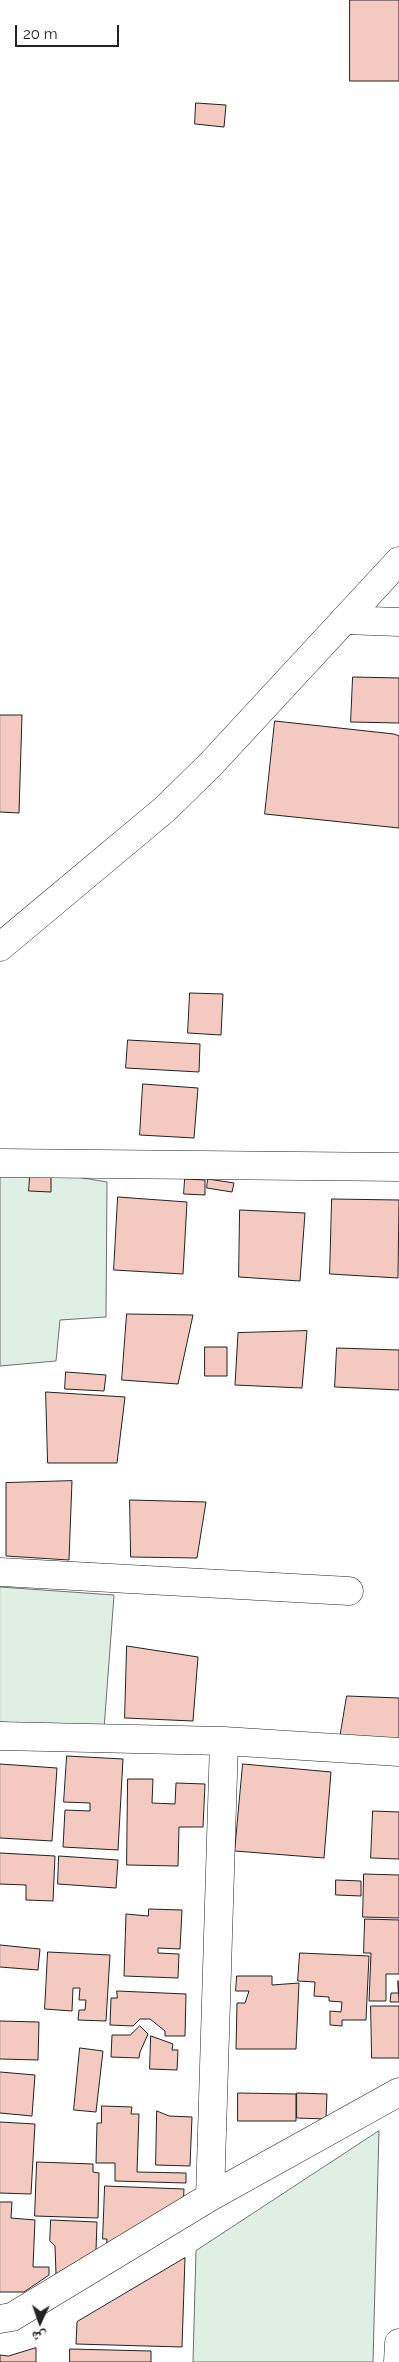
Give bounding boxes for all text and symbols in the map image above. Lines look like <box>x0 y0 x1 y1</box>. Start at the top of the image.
scale bar <box>18 15 121 47</box>
text: 20 m <box>23 25 58 43</box>
north arrow <box>15 2297 65 2347</box>
text: ش <box>31 2329 47 2345</box>

